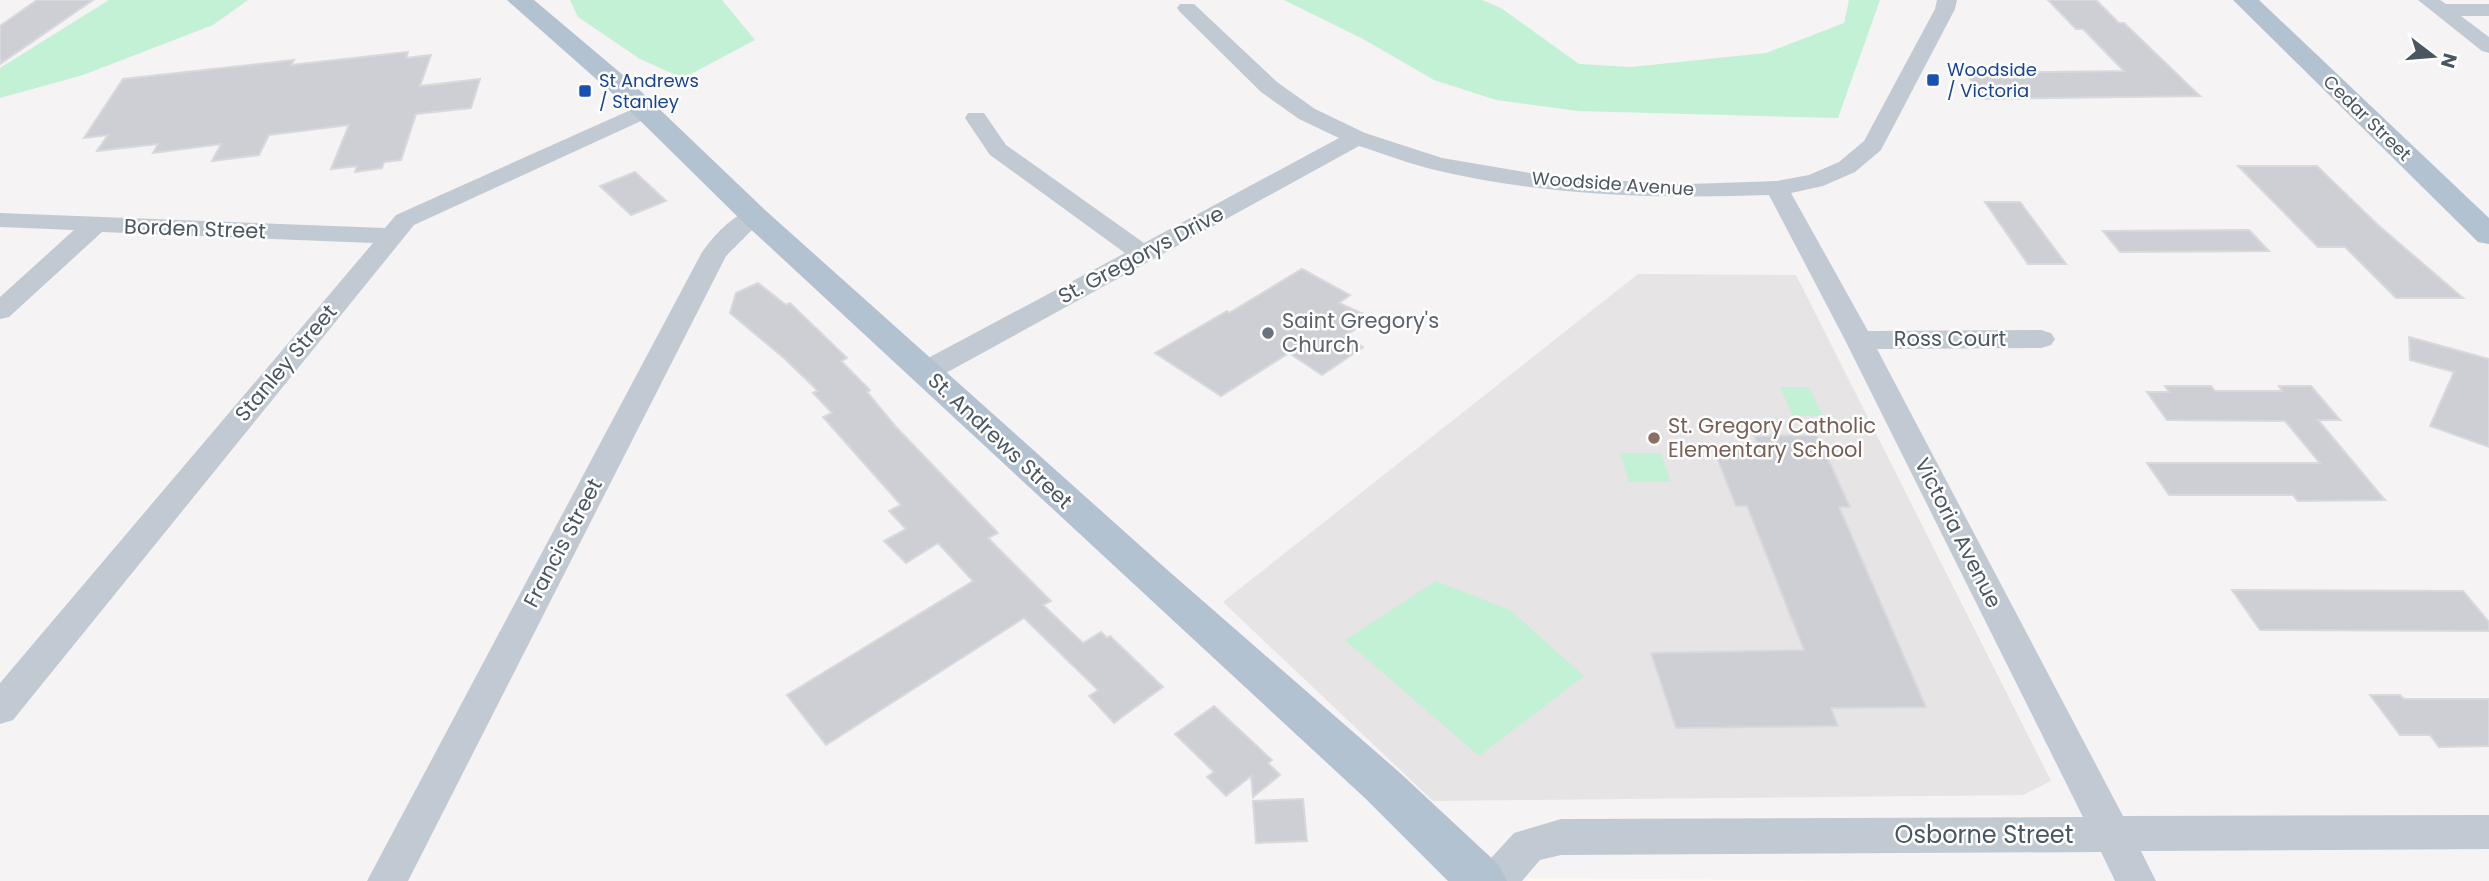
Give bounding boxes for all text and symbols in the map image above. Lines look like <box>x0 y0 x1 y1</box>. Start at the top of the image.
north arrow <box>2398 21 2468 91</box>
text: N <box>2434 50 2464 71</box>
place label: Woodside / Victoria <box>1947 57 2037 103</box>
place label: St Andrews / Stanley <box>599 68 699 114</box>
street label: Cedar Street <box>2318 69 2417 166</box>
marker: Woodside / Victoria <box>1925 72 1941 88</box>
marker: St Andrews / Stanley <box>577 83 593 99</box>
street label: Woodside Avenue <box>1531 165 1695 202</box>
street label: St. Gregorys Drive <box>1053 199 1229 310</box>
street label: Borden Street <box>124 212 266 245</box>
street label: Stanley Street <box>228 298 343 427</box>
place label: Saint Gregory's Church <box>1282 306 1439 359</box>
street label: Ross Court <box>1894 324 2006 353</box>
marker: Saint Gregory's Church <box>1260 325 1276 341</box>
street label: St. Andrews Street <box>922 366 1079 515</box>
place label: St. Gregory Catholic Elementary School <box>1668 411 1876 464</box>
marker: St. Gregory Catholic Elementary School <box>1646 430 1662 446</box>
street label: Victoria Avenue <box>1908 453 2009 613</box>
street label: Francis Street <box>516 473 609 612</box>
street label: Osborne Street <box>1895 818 2073 851</box>

